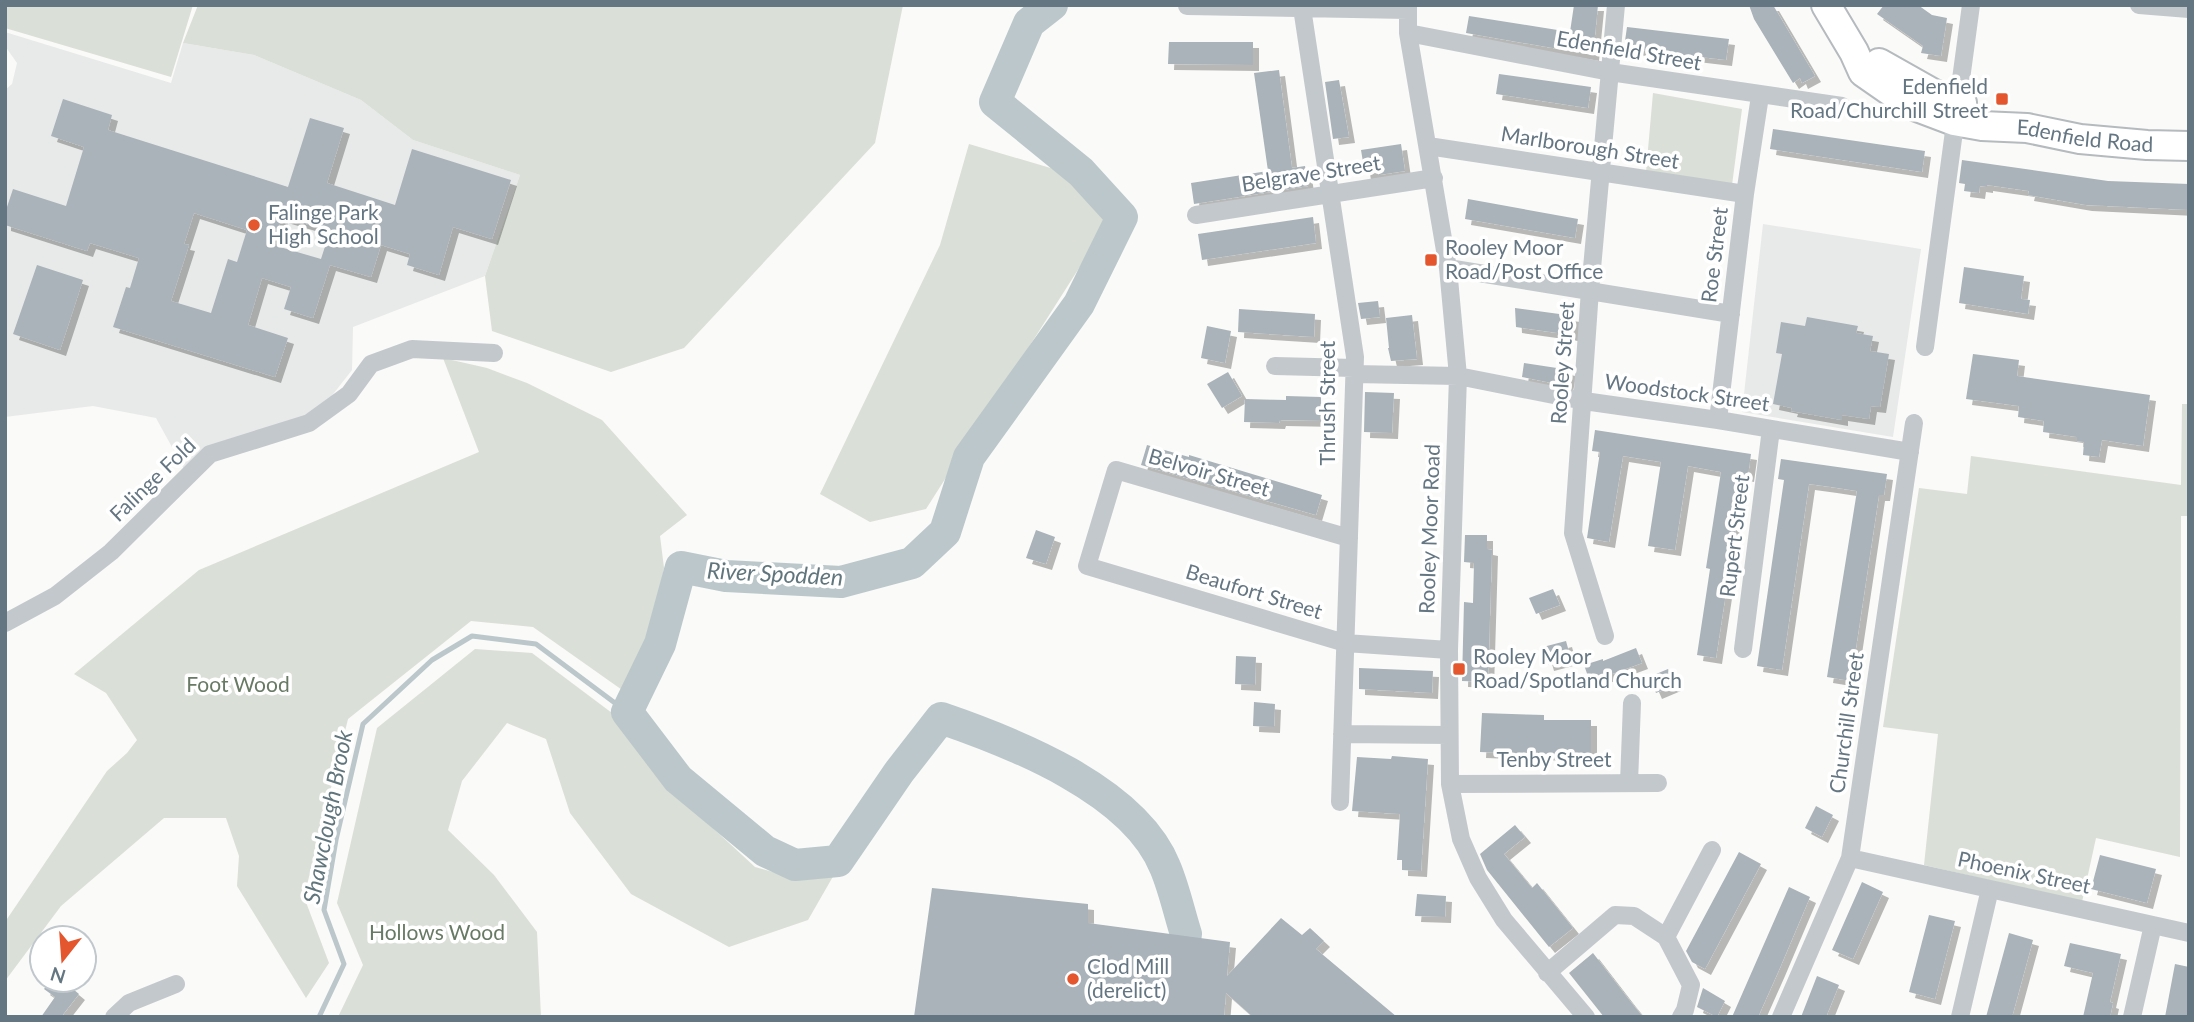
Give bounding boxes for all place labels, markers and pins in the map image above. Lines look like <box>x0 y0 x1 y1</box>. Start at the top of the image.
place label: Edenfield Road/Churchill Street <box>1790 73 1988 122</box>
marker: Edenfield Road/Churchill Street <box>1994 91 2010 107</box>
place label: Falinge Park High School <box>268 199 379 248</box>
marker: Falinge Park High School <box>246 217 262 233</box>
place label: Rooley Moor Road/Post Office <box>1445 234 1603 283</box>
marker: Rooley Moor Road/Post Office <box>1423 252 1439 268</box>
place label: Rooley Moor Road/Spotland Church <box>1473 643 1682 692</box>
marker: Rooley Moor Road/Spotland Church <box>1451 661 1467 677</box>
place label: Clod Mill (derelict) <box>1087 953 1169 1002</box>
marker: Clod Mill (derelict) <box>1065 971 1081 987</box>

